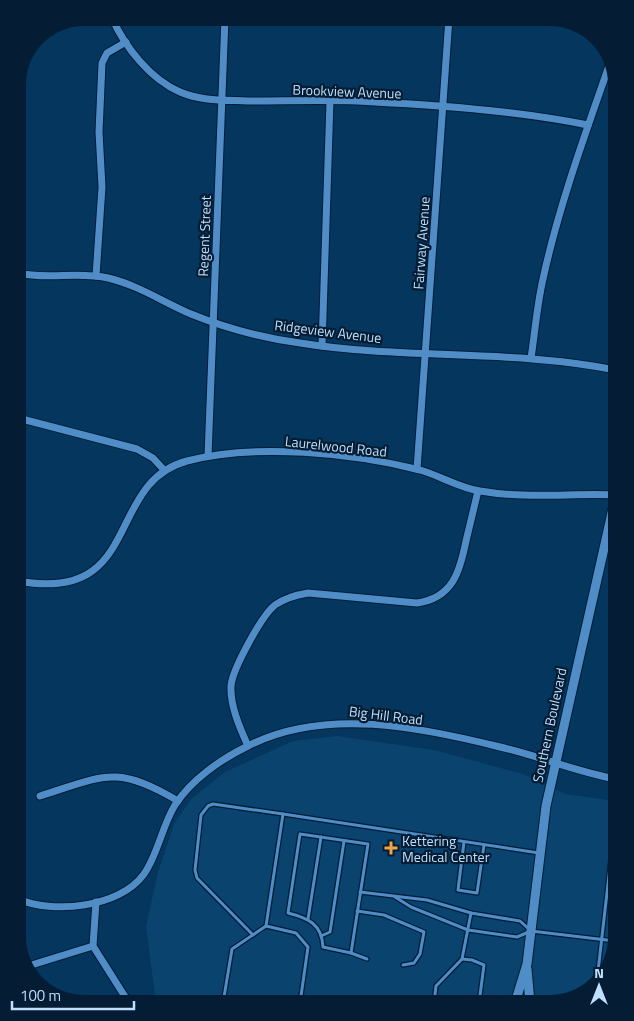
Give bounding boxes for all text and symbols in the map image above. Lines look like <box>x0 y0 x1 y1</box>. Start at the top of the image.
street label: Brookview Avenue <box>292 79 402 103</box>
street label: Regent Street <box>192 195 216 277</box>
street label: Fairway Avenue <box>407 196 435 290</box>
street label: Ridgeview Avenue <box>273 314 383 348</box>
street label: Laurelwood Road <box>284 430 388 462</box>
street label: Southern Boulevard <box>527 666 571 784</box>
street label: Big Hill Road <box>348 700 424 730</box>
place label: Kettering Medical Center <box>402 830 490 867</box>
marker: Kettering Medical Center <box>384 841 398 855</box>
north arrow <box>574 961 624 1011</box>
text: N <box>594 962 604 983</box>
scale bar <box>12 978 135 1010</box>
text: 100 m <box>20 984 61 1007</box>

